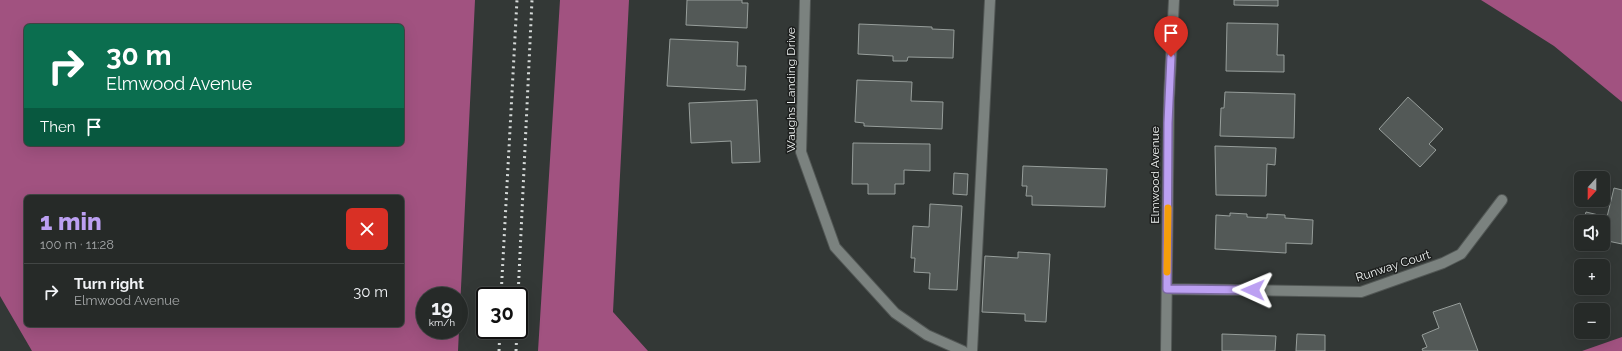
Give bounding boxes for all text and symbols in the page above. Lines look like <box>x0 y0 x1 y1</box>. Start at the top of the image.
pin <box>1154 16 1188 57</box>
icon: arrive <box>1160 22 1182 44</box>
street label: Waughs Landing Drive <box>784 27 798 153</box>
text: 30 m <box>106 39 172 72</box>
icon: right <box>40 40 92 92</box>
text: Elmwood Avenue <box>106 73 252 94</box>
icon: arrive <box>83 116 105 138</box>
text: Then <box>40 118 75 136</box>
street label: Elmwood Avenue <box>1148 126 1162 224</box>
north arrow <box>1574 171 1610 207</box>
map controls <box>1574 171 1610 339</box>
text: 1 min <box>40 207 102 236</box>
button: close <box>346 208 388 250</box>
button: sound <box>1574 215 1610 251</box>
text: 100 m · 11:28 <box>40 237 114 252</box>
street label: Runway Court <box>1354 247 1432 285</box>
button: + <box>1574 259 1610 295</box>
position arrow <box>1232 269 1274 311</box>
text: Turn right <box>74 275 144 293</box>
icon: right <box>40 281 62 303</box>
text: 30 m <box>353 283 388 301</box>
speed limit sign: 30 <box>476 287 528 339</box>
text: Elmwood Avenue <box>74 293 180 308</box>
text: 19 <box>431 296 453 320</box>
button: − <box>1574 303 1610 339</box>
text: km/h <box>429 317 455 328</box>

